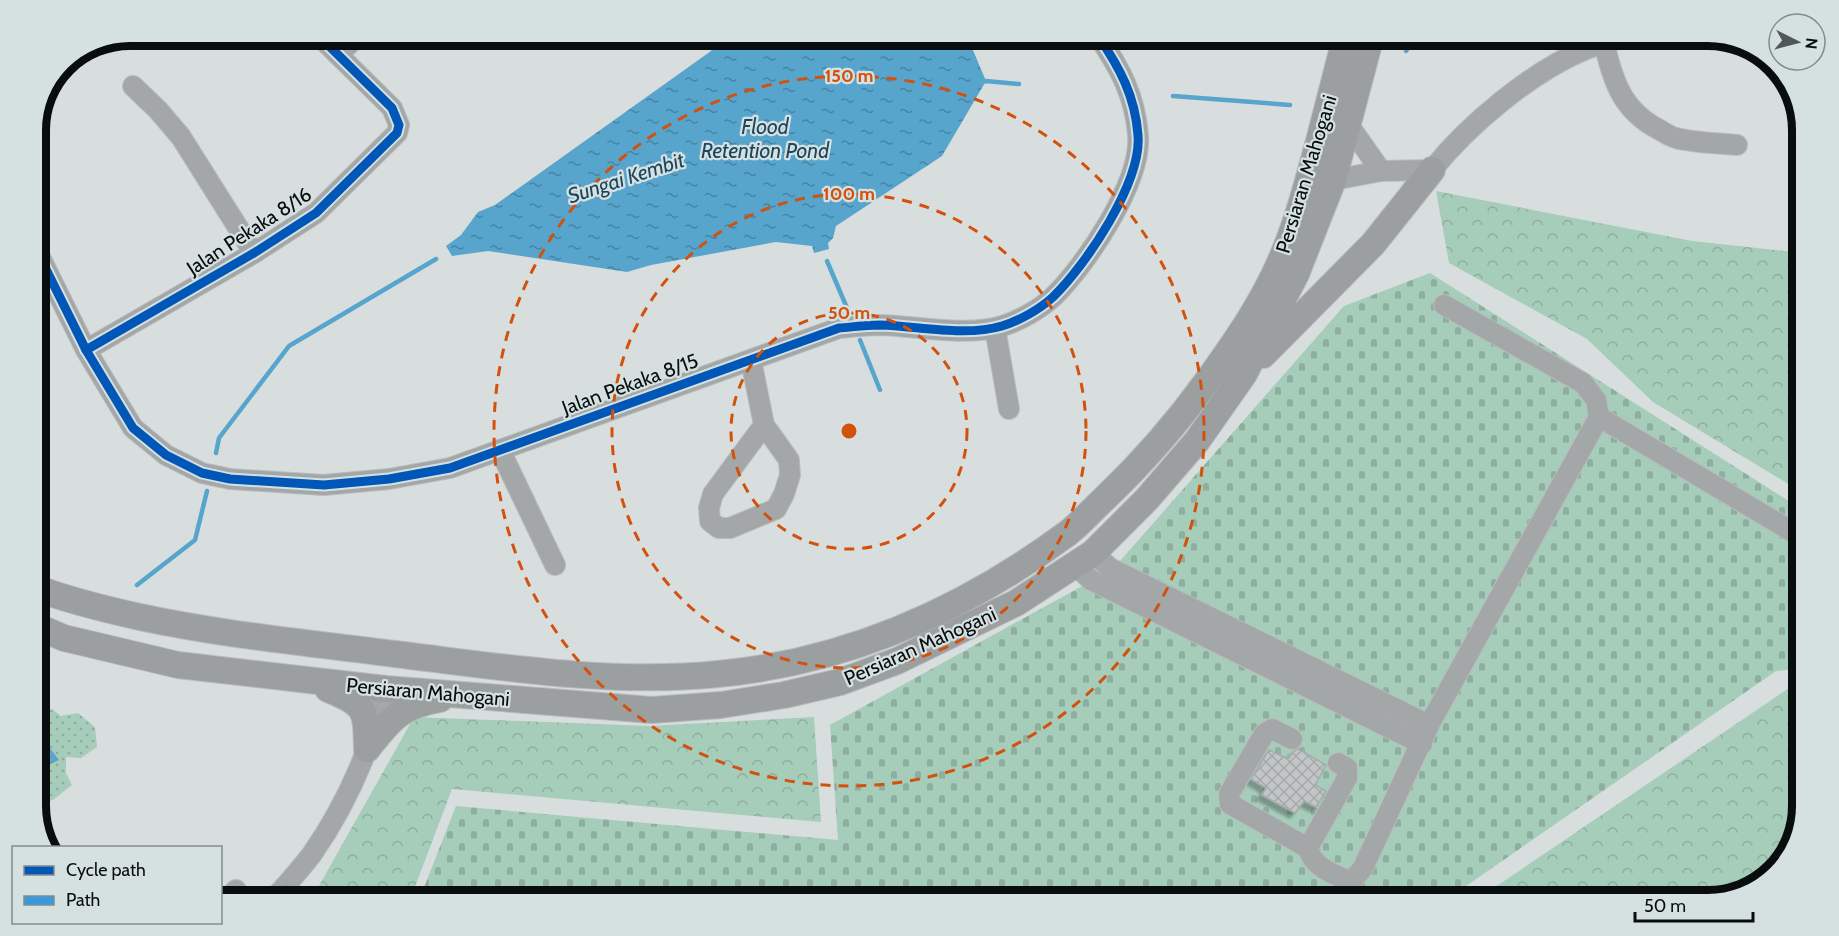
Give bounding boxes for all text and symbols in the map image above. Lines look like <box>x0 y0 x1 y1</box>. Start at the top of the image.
north arrow <box>1767 12 1827 72</box>
text: N <box>1801 37 1821 50</box>
text: 150 m <box>825 65 873 87</box>
street label: Persiaran Mahogani <box>1271 92 1341 256</box>
water label: Flood Retention Pond <box>701 114 830 163</box>
water label: Sungai Kembit <box>564 147 688 208</box>
street label: Jalan Pekaka 8/16 <box>181 182 316 281</box>
text: 100 m <box>823 183 875 205</box>
text: 50 m <box>828 302 870 324</box>
street label: Jalan Pekaka 8/15 <box>558 348 701 420</box>
centre of rings <box>839 421 859 441</box>
street label: Persiaran Mahogani <box>840 602 1000 690</box>
street label: Persiaran Mahogani <box>345 673 511 711</box>
legend <box>12 846 222 924</box>
text: Cycle path <box>66 859 146 881</box>
scale bar <box>1635 885 1754 923</box>
text: Path <box>66 889 100 911</box>
text: 50 m <box>1644 895 1686 917</box>

